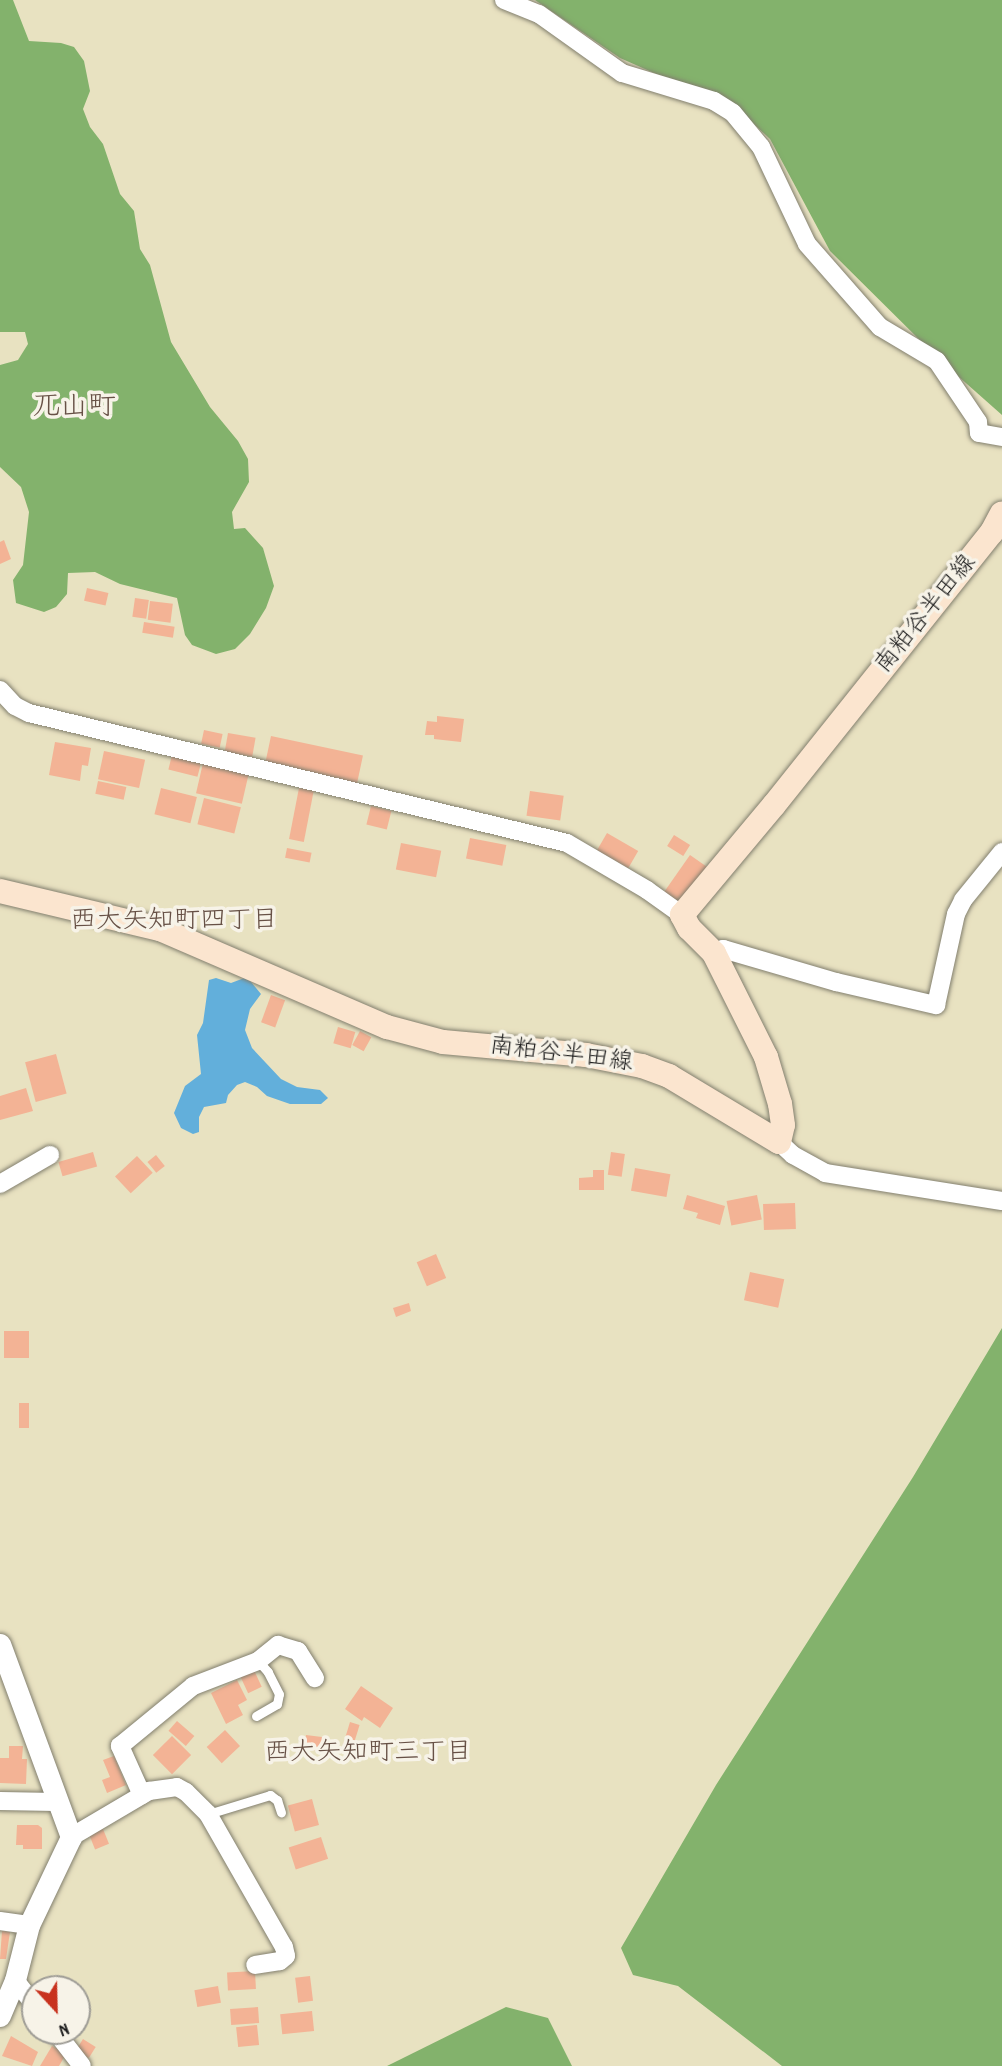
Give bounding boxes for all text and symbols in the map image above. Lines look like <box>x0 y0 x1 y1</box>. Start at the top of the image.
district label: 兀山町 <box>32 392 116 426</box>
street label: 南粕谷半田線 <box>870 550 984 680</box>
district label: 西大矢知町四丁目 <box>70 906 278 938</box>
street label: 南粕谷半田線 <box>488 1033 634 1079</box>
district label: 西大矢知町三丁目 <box>264 1738 472 1770</box>
north arrow <box>21 1975 91 2045</box>
text: N <box>54 2014 73 2042</box>

